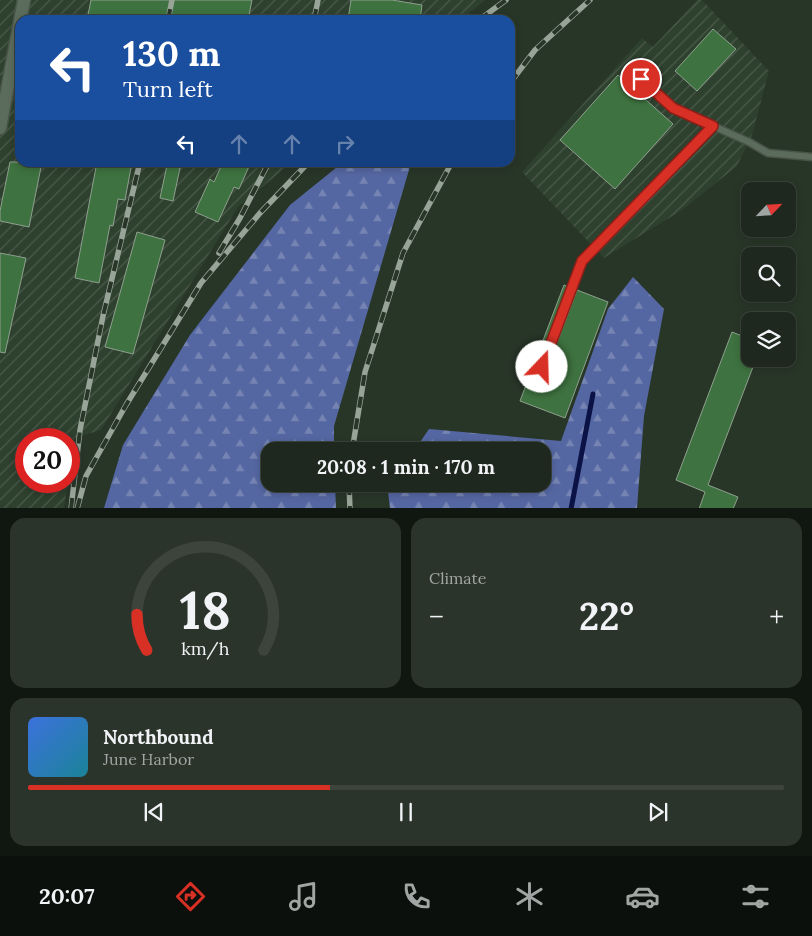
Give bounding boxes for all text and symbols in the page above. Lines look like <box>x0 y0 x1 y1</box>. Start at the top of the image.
text: 130 m <box>123 31 220 76</box>
icon: left <box>40 35 105 100</box>
pin <box>620 58 662 100</box>
icon: arrive <box>627 65 655 93</box>
text: Turn left <box>123 75 213 103</box>
icon: left <box>172 130 200 158</box>
icon: ahead <box>225 130 253 158</box>
icon: ahead <box>278 130 306 158</box>
icon: right <box>331 130 359 158</box>
north arrow <box>741 182 796 238</box>
map controls <box>741 182 796 367</box>
button: search <box>741 247 796 302</box>
button: layers <box>741 312 796 367</box>
position arrow <box>515 340 567 392</box>
speed limit sign: 20 <box>15 428 80 493</box>
text: 20:08 · 1 min · 170 m <box>317 455 495 479</box>
text: Climate <box>429 568 486 588</box>
text: 18 <box>180 577 231 643</box>
text: 22° <box>579 592 634 640</box>
text: − <box>429 599 444 635</box>
text: + <box>769 599 784 635</box>
text: km/h <box>181 637 230 660</box>
text: Northbound <box>103 725 214 749</box>
text: June Harbor <box>103 749 194 769</box>
icon: previous <box>140 798 168 826</box>
icon: pause <box>392 798 420 826</box>
icon: next <box>644 798 672 826</box>
icon: directions <box>173 879 208 914</box>
icon: music <box>286 879 321 914</box>
icon: phone <box>399 879 434 914</box>
icon: climate <box>512 879 547 914</box>
icon: car <box>625 879 660 914</box>
icon: filters <box>738 879 773 914</box>
text: 20:07 <box>39 882 95 910</box>

